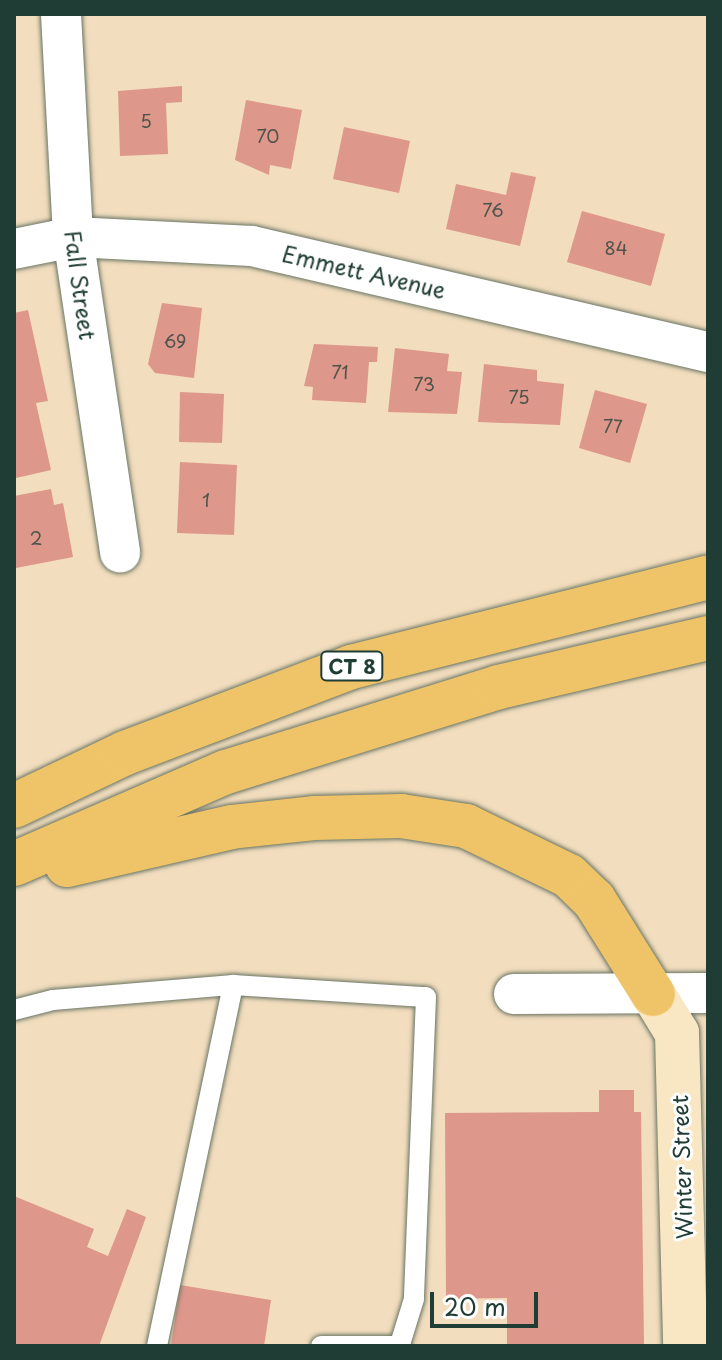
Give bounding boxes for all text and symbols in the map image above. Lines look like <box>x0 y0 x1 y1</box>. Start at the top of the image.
house number: 5 <box>140 110 152 132</box>
house number: 70 <box>257 125 279 147</box>
house number: 76 <box>482 199 504 221</box>
street label: Fall Street <box>60 228 102 342</box>
house number: 84 <box>604 237 628 259</box>
street label: Emmett Avenue <box>280 239 448 303</box>
house number: 69 <box>164 330 186 352</box>
house number: 71 <box>332 361 348 383</box>
house number: 73 <box>413 373 435 395</box>
house number: 75 <box>509 386 529 408</box>
house number: 77 <box>603 415 623 437</box>
house number: 1 <box>202 489 210 511</box>
house number: 2 <box>30 527 42 549</box>
road number: CT 8 <box>320 650 384 682</box>
street label: Winter Street <box>665 1094 697 1240</box>
scale bar <box>434 1276 542 1326</box>
text: 20 m <box>444 1288 506 1324</box>

